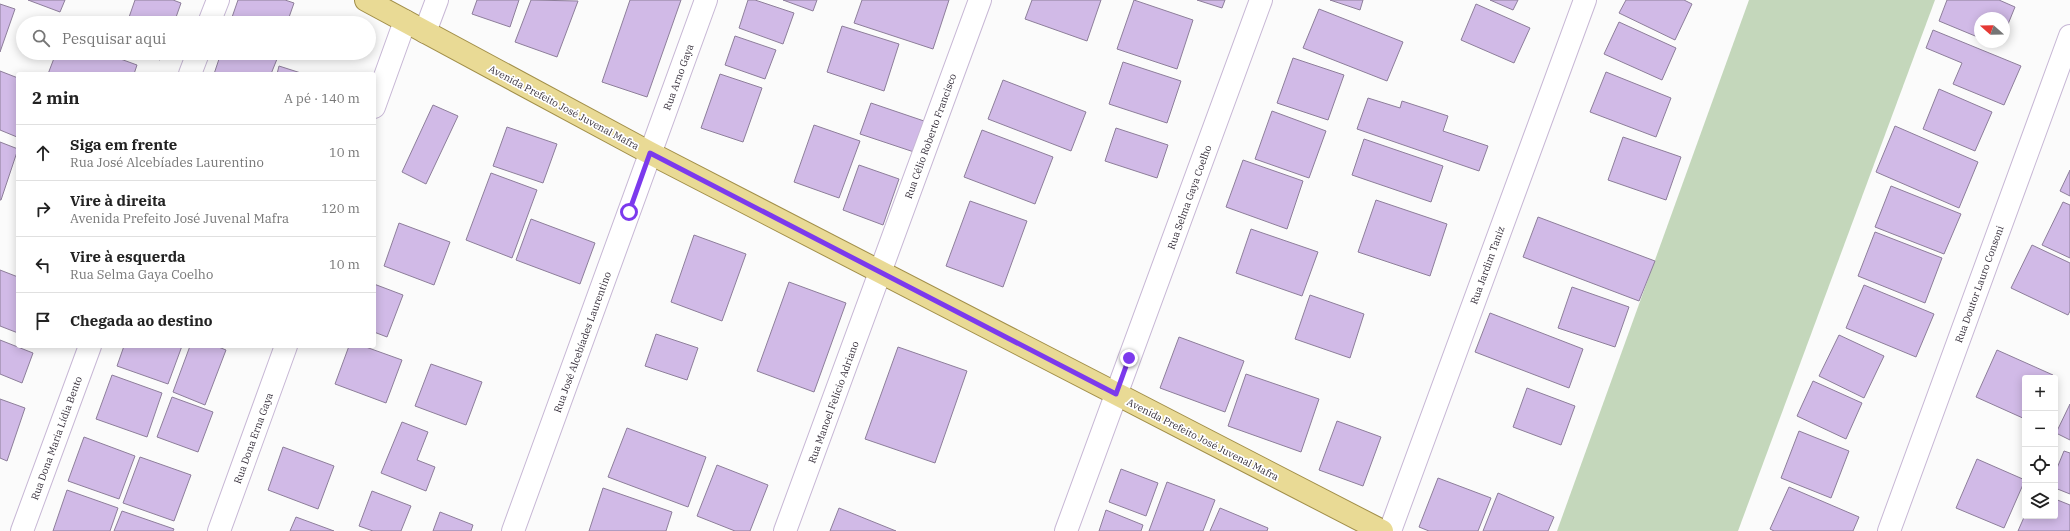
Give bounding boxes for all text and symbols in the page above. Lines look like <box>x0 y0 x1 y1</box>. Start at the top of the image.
north arrow <box>1974 12 2010 48</box>
search box <box>16 16 376 60</box>
icon: search <box>30 27 52 49</box>
text: Pesquisar aqui <box>62 29 166 48</box>
street label: Rua Arno Gaya <box>660 42 697 112</box>
street label: Avenida Prefeito José Juvenal Mafra <box>486 62 642 153</box>
street label: Rua Célio Roberto Francisco <box>902 71 959 201</box>
text: 2 min <box>32 87 80 109</box>
text: A pé · 140 m <box>284 90 360 107</box>
text: Siga em frente <box>70 135 177 154</box>
icon: ahead <box>32 142 54 164</box>
street label: Rua Selma Gaya Coelho <box>1165 143 1215 251</box>
text: 10 m <box>329 144 360 161</box>
text: Rua José Alcebíades Laurentino <box>70 154 264 171</box>
text: Vire à direita <box>70 191 166 210</box>
icon: right <box>32 198 54 220</box>
text: 120 m <box>321 200 360 217</box>
route start <box>620 203 638 221</box>
text: Avenida Prefeito José Juvenal Mafra <box>70 210 289 227</box>
street label: Rua Jardim Taniz <box>1467 224 1508 306</box>
street label: Rua Doutor Lauro Consoni <box>1952 224 2007 345</box>
text: Vire à esquerda <box>70 247 186 266</box>
icon: left <box>32 254 54 276</box>
text: 10 m <box>329 256 360 273</box>
text: Rua Selma Gaya Coelho <box>70 266 213 283</box>
street label: Rua José Alcebíades Laurentino <box>551 270 614 414</box>
icon: arrive <box>32 310 54 332</box>
text: Chegada ao destino <box>70 311 213 330</box>
street label: Rua Manoel Felício Adriano <box>805 339 862 465</box>
route end <box>1120 349 1138 367</box>
street label: Rua Dona Maria Lídia Bento <box>28 374 85 502</box>
map controls <box>2022 375 2058 519</box>
button: + <box>2022 375 2058 411</box>
street label: Rua Dona Erna Gaya <box>231 390 276 485</box>
street label: Avenida Prefeito José Juvenal Mafra <box>1125 395 1281 484</box>
button: − <box>2022 411 2058 447</box>
button: locate <box>2022 447 2058 483</box>
button: layers <box>2022 483 2058 519</box>

